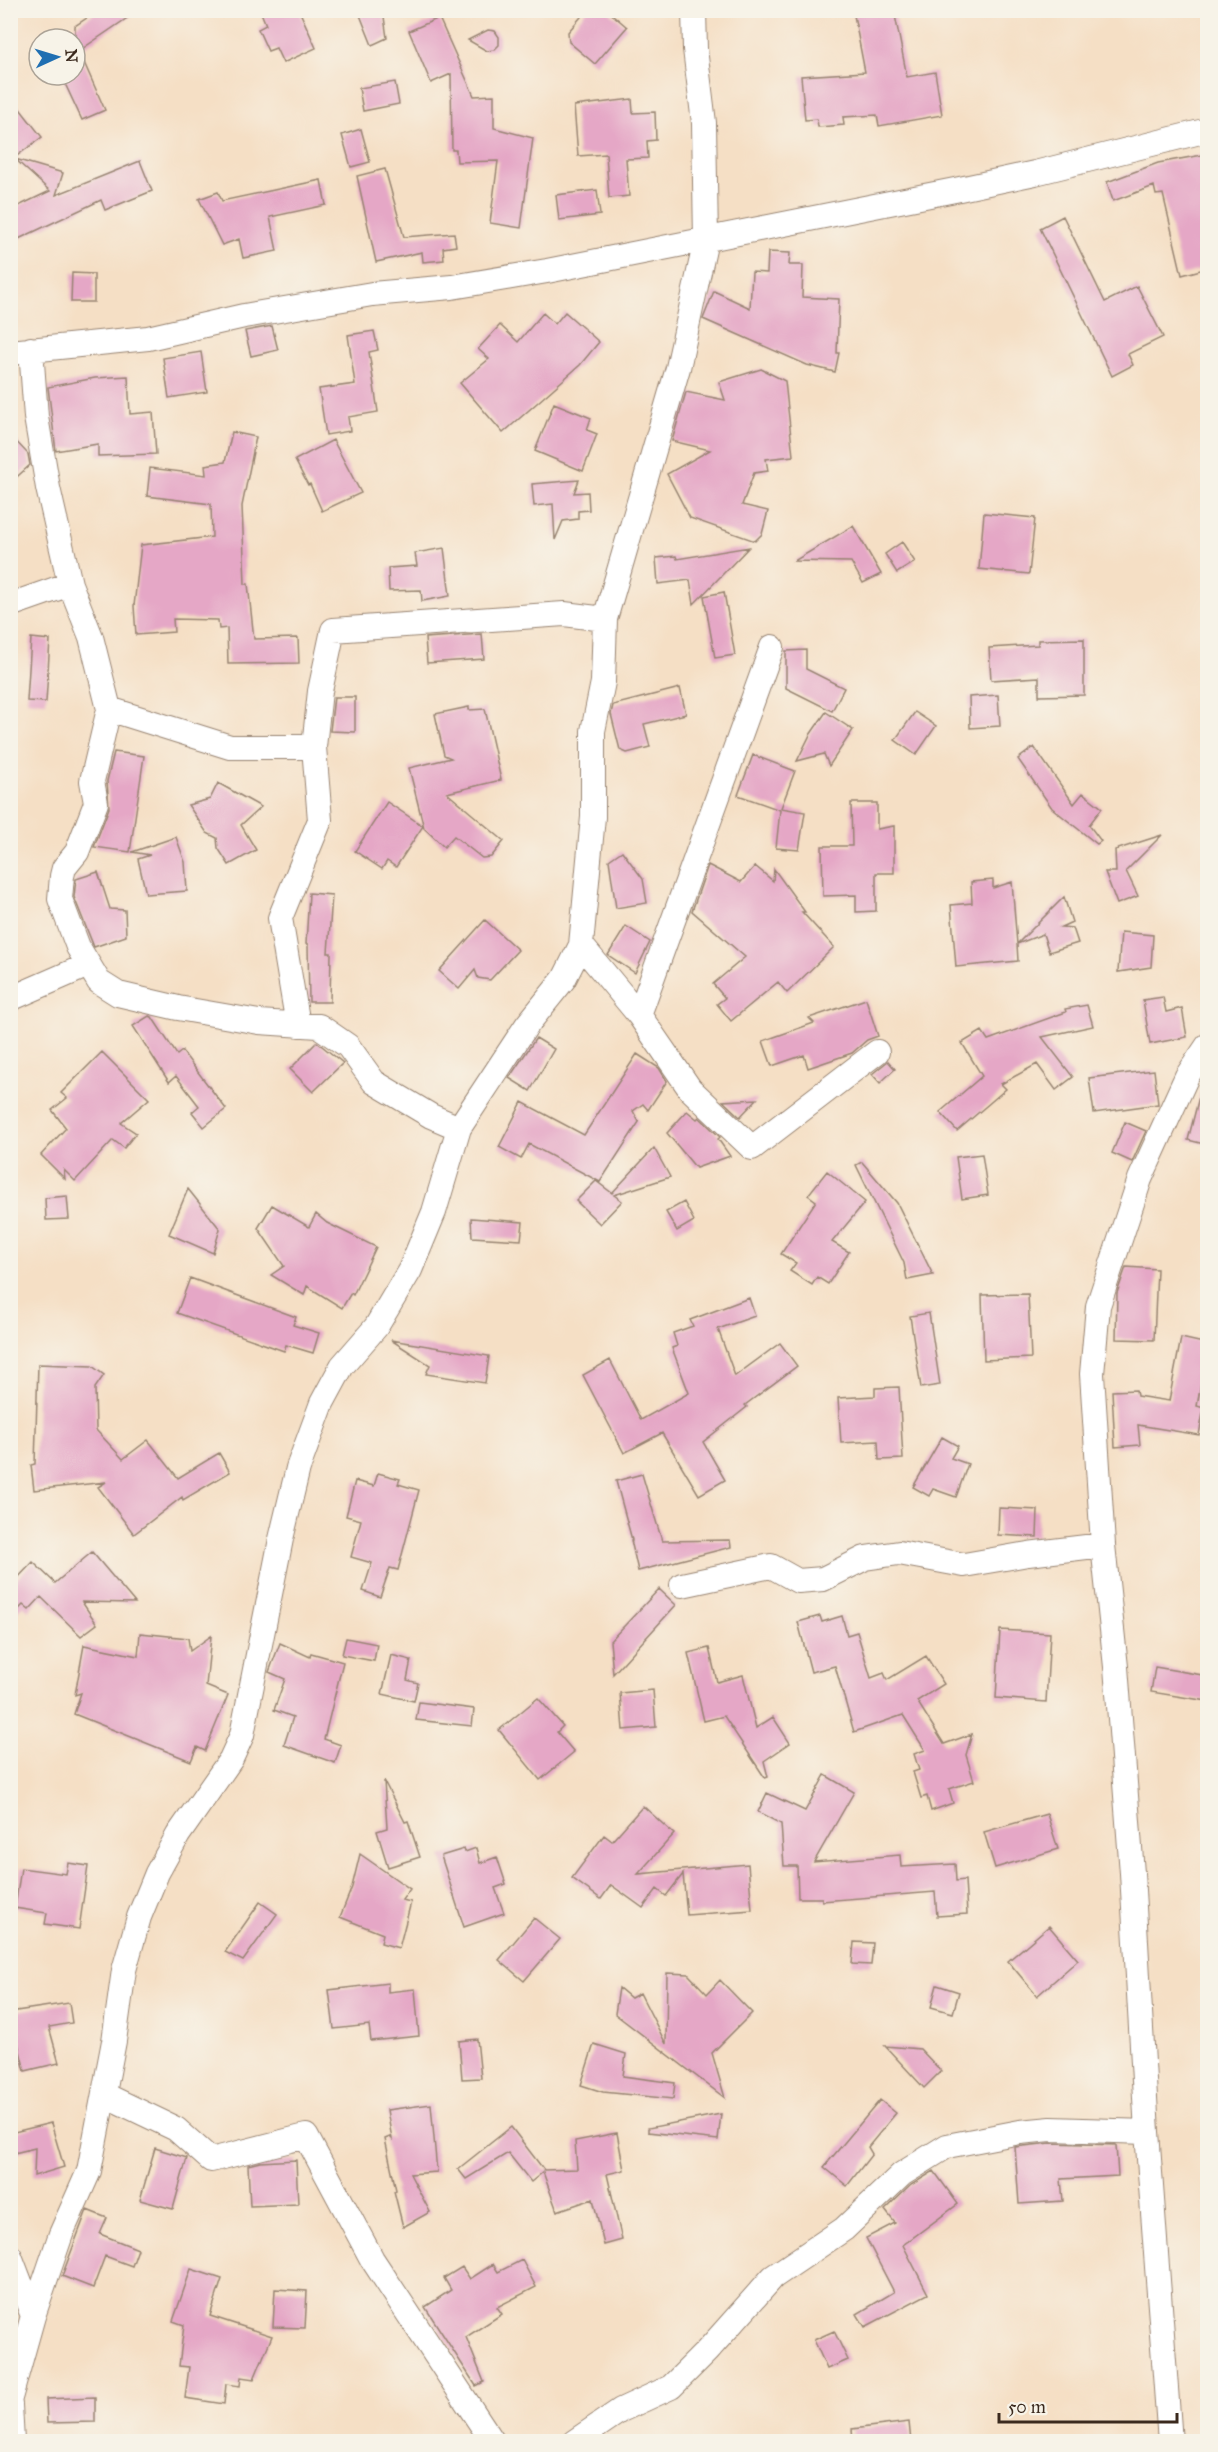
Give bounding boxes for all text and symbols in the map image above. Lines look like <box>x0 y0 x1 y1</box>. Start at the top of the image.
north arrow <box>27 27 87 87</box>
text: N <box>62 49 81 64</box>
scale bar <box>999 2386 1178 2424</box>
text: 50 m <box>1008 2396 1046 2418</box>

